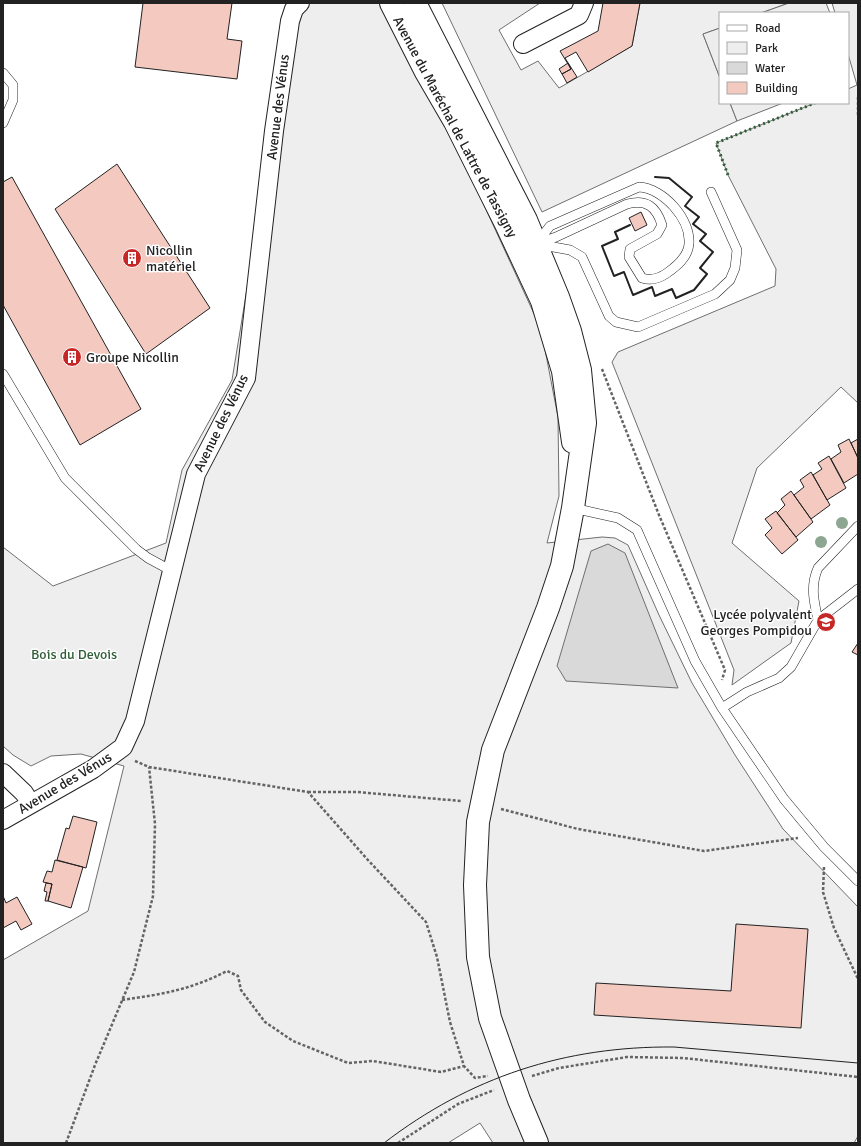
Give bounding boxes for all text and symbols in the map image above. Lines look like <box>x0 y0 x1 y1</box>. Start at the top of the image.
legend <box>719 12 849 104</box>
street label: Avenue du Maréchal de Lattre de Tassigny <box>389 13 521 241</box>
text: Road <box>755 21 781 36</box>
text: Park <box>755 41 778 56</box>
street label: Avenue des Vénus <box>263 53 293 161</box>
text: Water <box>755 61 786 76</box>
text: Building <box>755 81 798 96</box>
place label: Nicollin matériel <box>146 242 196 275</box>
building icon: Nicollin matériel <box>121 247 143 269</box>
building icon: Groupe Nicollin <box>61 346 83 368</box>
place label: Groupe Nicollin <box>86 349 179 366</box>
street label: Avenue des Vénus <box>190 372 252 474</box>
place label: Lycée polyvalent Georges Pompidou <box>701 606 812 639</box>
school or university icon: Lycée polyvalent Georges Pompidou <box>815 611 837 633</box>
park label: Bois du Devois <box>31 646 117 663</box>
street label: Avenue des Vénus <box>15 748 115 818</box>

